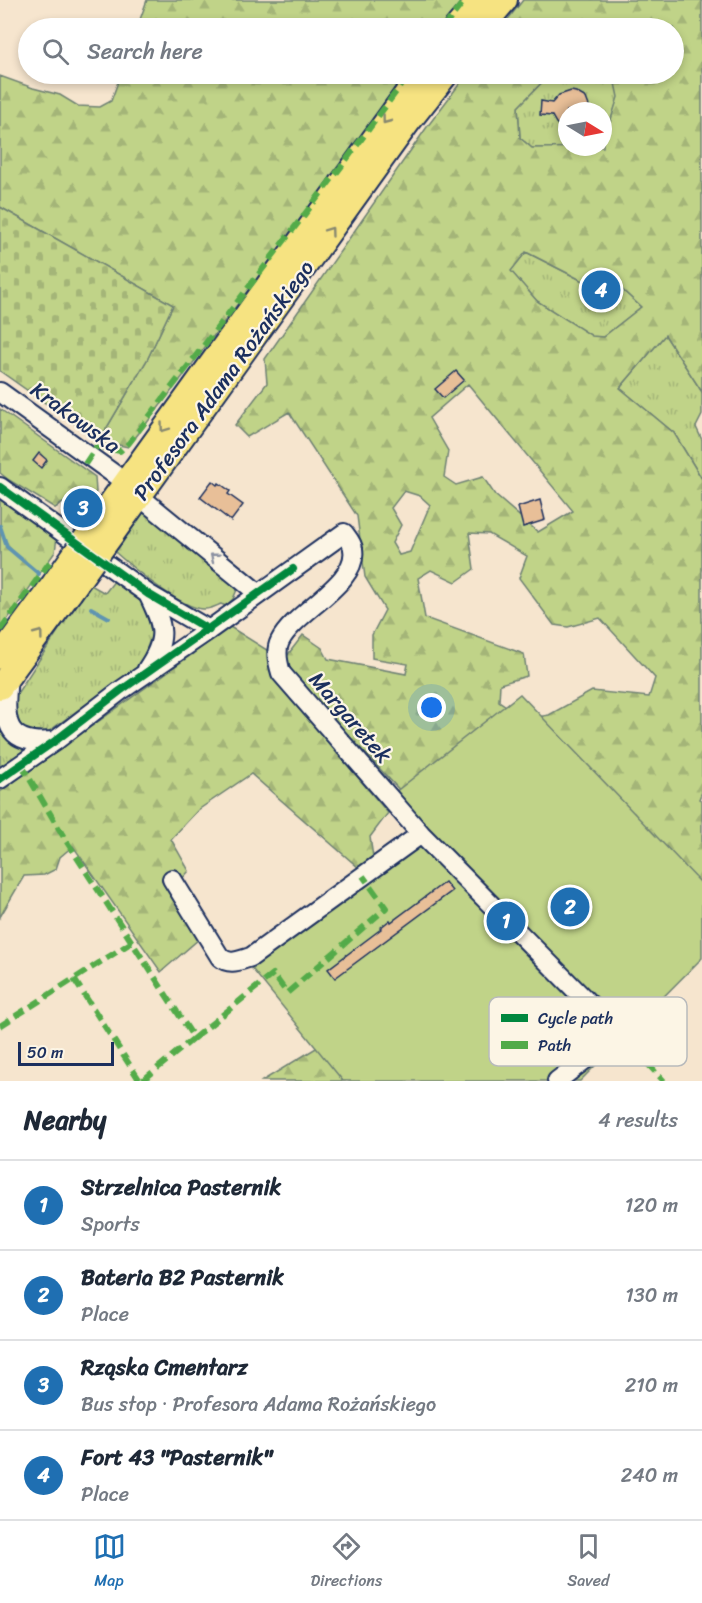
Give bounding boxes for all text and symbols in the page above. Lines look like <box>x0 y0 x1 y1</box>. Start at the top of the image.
search box <box>18 18 684 84</box>
text: Search here <box>87 32 203 71</box>
icon: search <box>39 35 72 68</box>
north arrow <box>558 102 612 156</box>
one-way arrow <box>382 114 393 125</box>
one-way arrow <box>323 226 334 237</box>
street label: Profesora Adama Rożańskiego <box>122 251 324 509</box>
pin: 4 <box>582 268 620 312</box>
street label: Krakowska <box>22 371 129 464</box>
one-way arrow <box>160 422 171 433</box>
pin: 3 <box>64 486 103 530</box>
one-way arrow <box>210 553 221 564</box>
one-way arrow <box>32 629 43 640</box>
street label: Margaretek <box>299 662 402 773</box>
your location <box>417 693 446 722</box>
pin: 2 <box>550 884 590 930</box>
pin: 1 <box>486 898 526 944</box>
legend <box>489 997 687 1066</box>
text: Cycle path <box>538 1004 613 1033</box>
text: Path <box>538 1031 571 1060</box>
text: 50 m <box>27 1038 63 1067</box>
scale bar <box>18 1039 114 1066</box>
text: Nearby <box>24 1097 106 1143</box>
text: 4 results <box>598 1103 678 1138</box>
text: Strzelnica Pasternik <box>81 1168 281 1207</box>
text: 1 <box>39 1188 48 1223</box>
text: 120 m <box>625 1188 678 1223</box>
text: Sports <box>81 1207 140 1242</box>
text: Bateria B2 Pasternik <box>81 1258 284 1297</box>
text: 2 <box>38 1278 49 1313</box>
text: 130 m <box>625 1278 678 1313</box>
text: Place <box>81 1297 129 1332</box>
text: Rząska Cmentarz <box>81 1348 248 1387</box>
text: 3 <box>38 1368 49 1403</box>
text: 210 m <box>625 1368 678 1403</box>
text: Bus stop · Profesora Adama Rożańskiego <box>81 1387 436 1422</box>
text: Fort 43 "Pasternik" <box>81 1438 272 1477</box>
text: 4 <box>37 1458 50 1493</box>
text: 240 m <box>621 1458 678 1493</box>
text: Place <box>81 1477 129 1512</box>
tab: Map <box>93 1530 126 1595</box>
tab: Directions <box>311 1530 382 1595</box>
tab: Saved <box>567 1530 609 1595</box>

